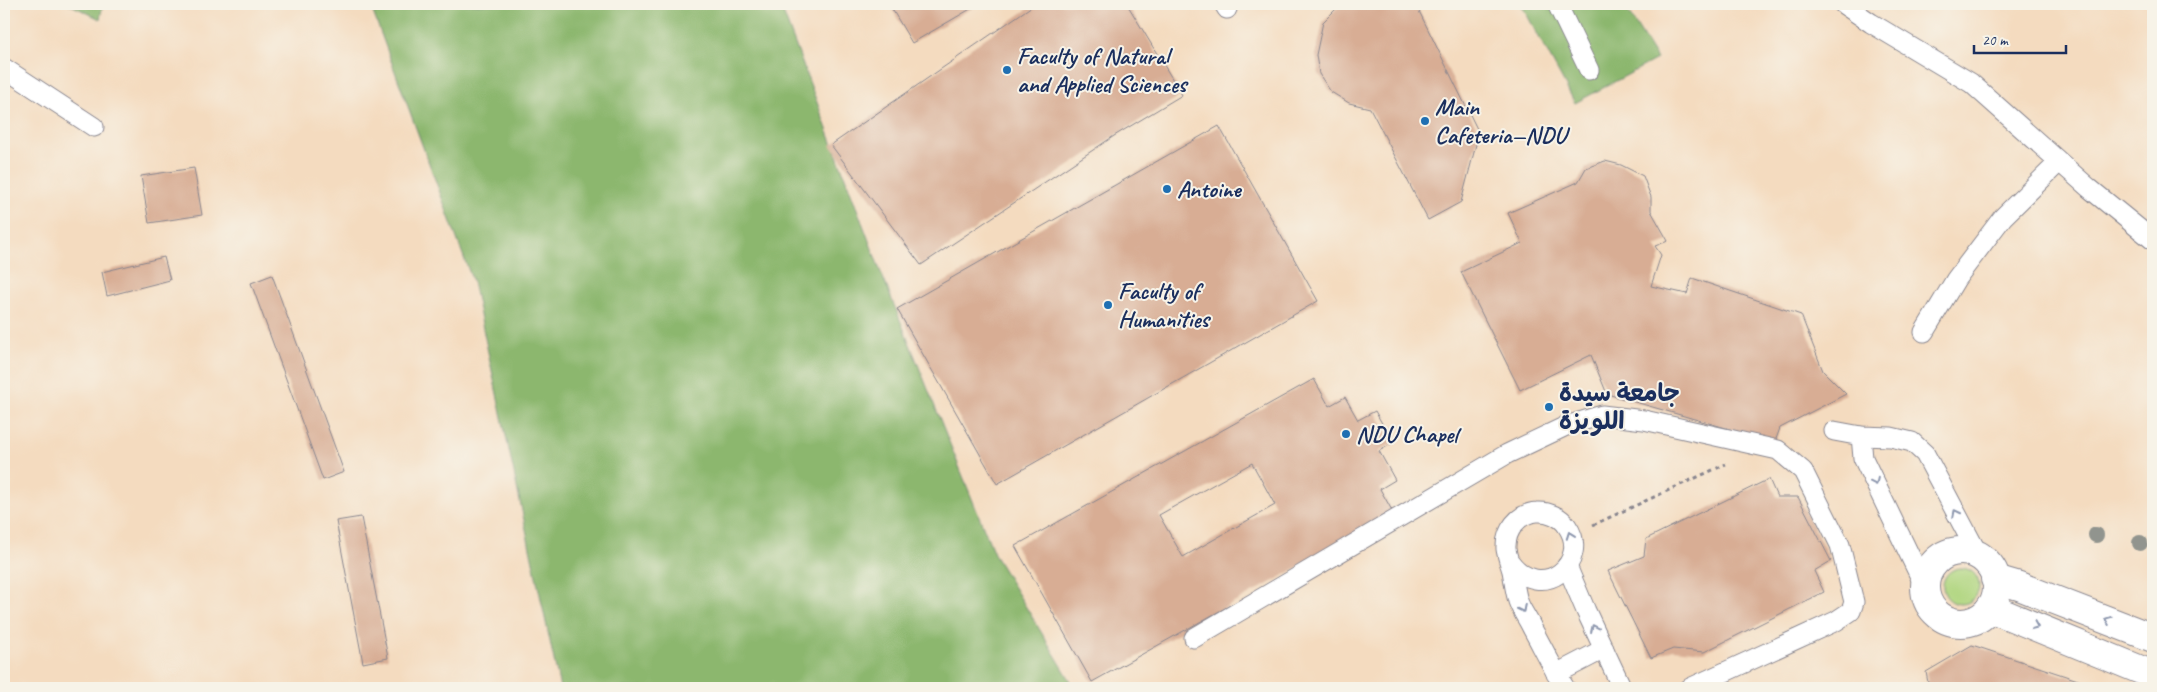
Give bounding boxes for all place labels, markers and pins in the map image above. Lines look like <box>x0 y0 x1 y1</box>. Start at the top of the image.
place label: Faculty of Natural and Applied Sciences <box>1017 41 1189 99</box>
marker: Faculty of Natural and Applied Sciences <box>1001 64 1013 76</box>
place label: Main Cafeteria—NDU <box>1435 92 1571 150</box>
marker: Main Cafeteria—NDU <box>1419 115 1431 127</box>
place label: Antoine <box>1177 174 1242 204</box>
marker: Antoine <box>1161 183 1173 195</box>
place label: Faculty of Humanities <box>1118 276 1212 334</box>
marker: Faculty of Humanities <box>1102 299 1114 311</box>
place label: جامعة سيدة اللويزة <box>1559 378 1680 436</box>
marker: جامعة سيدة اللويزة <box>1543 401 1555 413</box>
place label: NDU Chapel <box>1356 419 1462 449</box>
marker: NDU Chapel <box>1340 428 1352 440</box>

